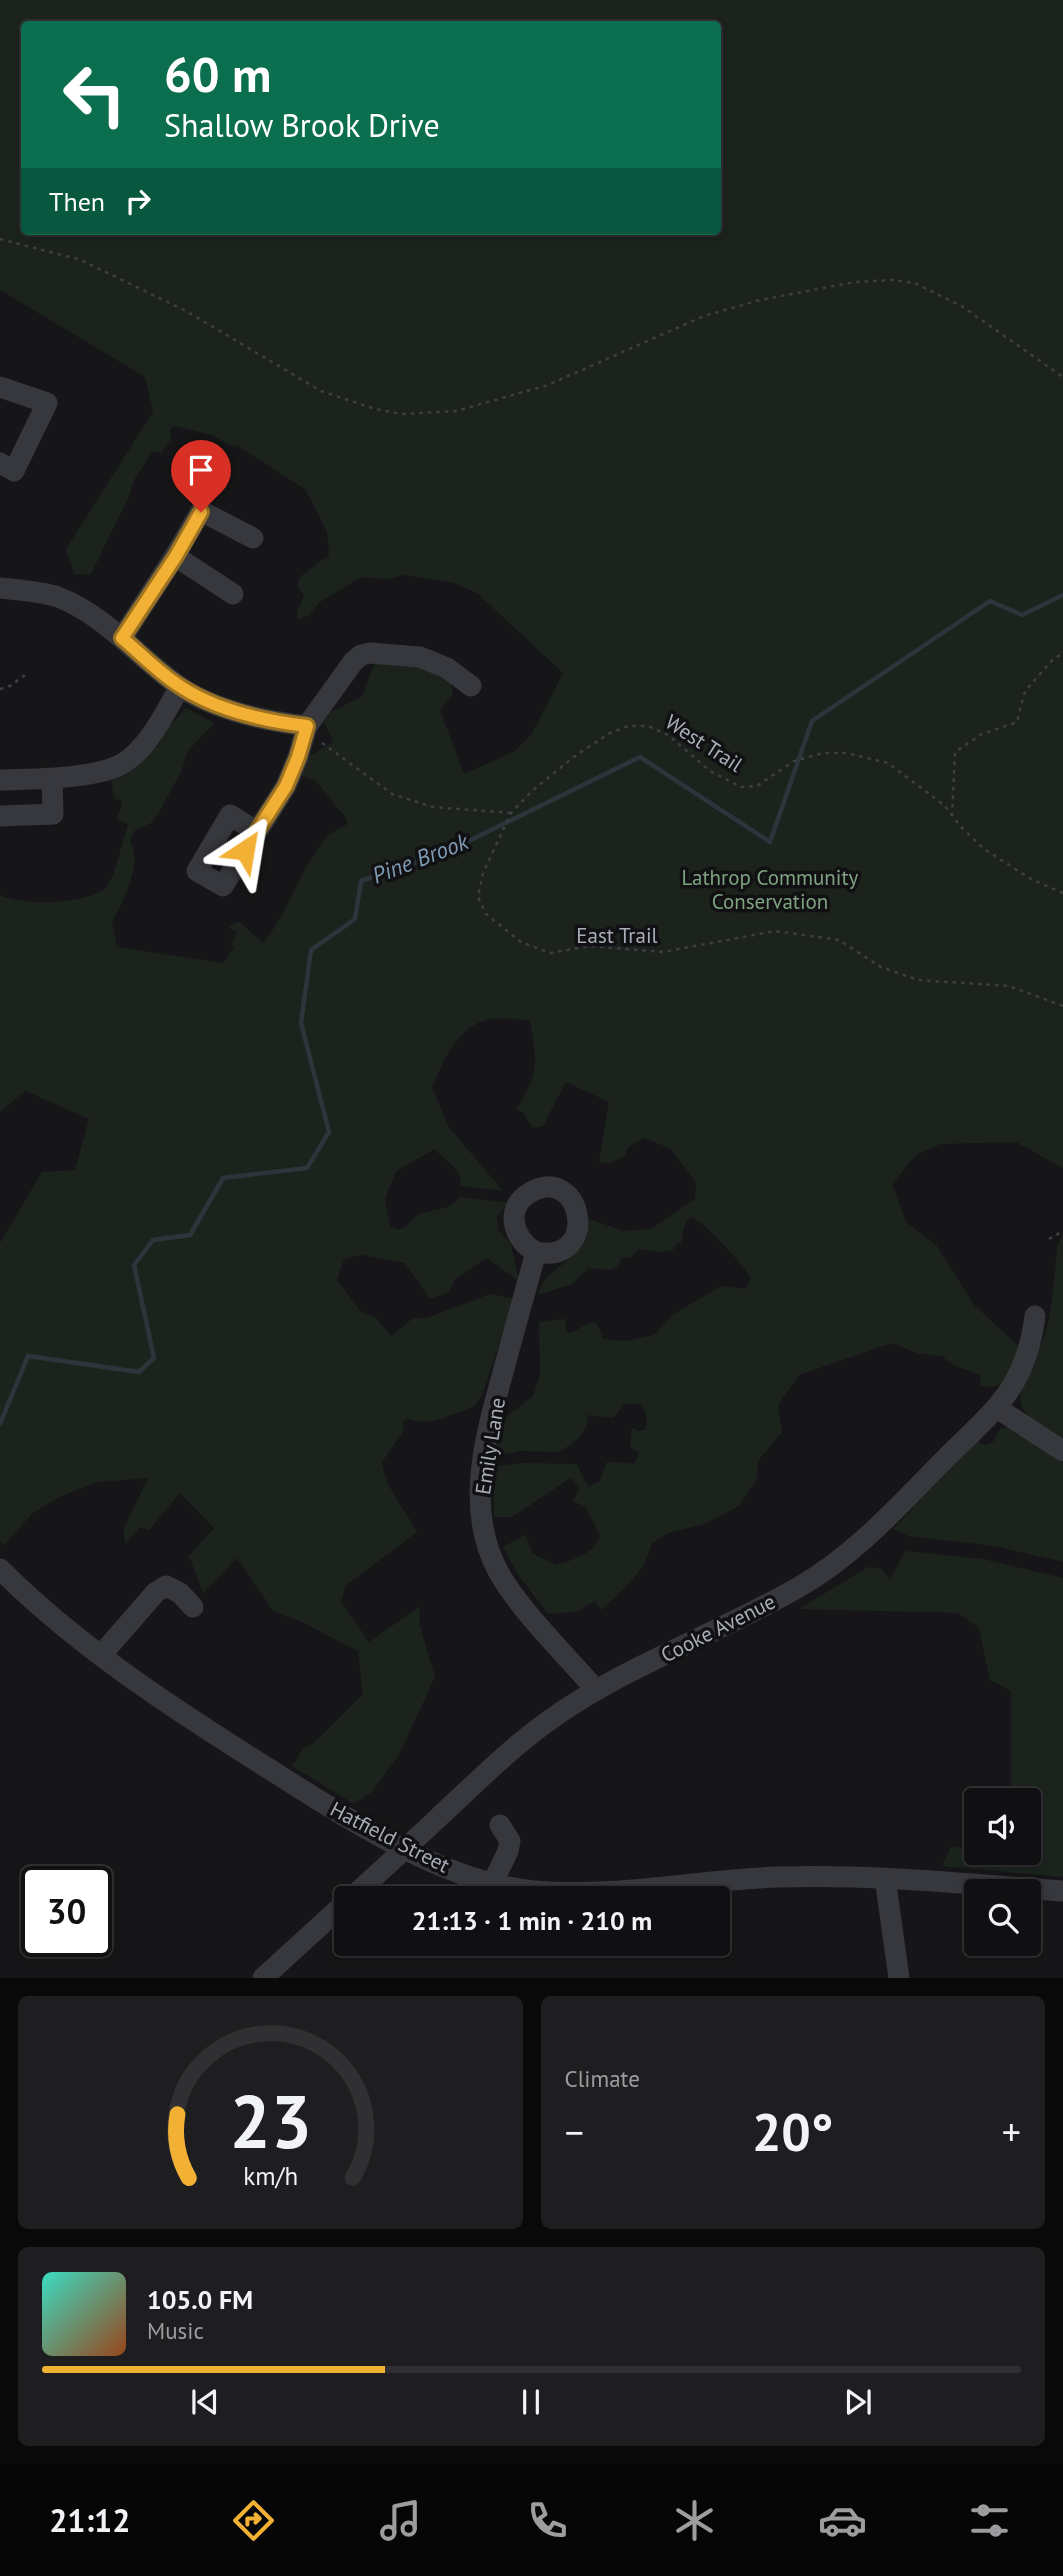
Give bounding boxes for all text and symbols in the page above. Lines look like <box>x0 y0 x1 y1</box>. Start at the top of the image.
text: 60 m <box>164 42 271 106</box>
icon: left <box>49 49 140 140</box>
text: Shallow Brook Drive <box>164 104 440 146</box>
icon: right <box>119 182 157 220</box>
text: Then <box>49 185 105 218</box>
pin <box>171 440 231 512</box>
icon: arrive <box>182 451 220 489</box>
street label: West Trail <box>660 708 748 778</box>
position arrow <box>208 813 282 887</box>
water label: Pine Brook <box>368 826 474 890</box>
park label: Lathrop Community Conservation <box>682 864 859 915</box>
street label: East Trail <box>576 922 658 949</box>
street label: Emily Lane <box>469 1396 511 1496</box>
street label: Cooke Avenue <box>656 1588 780 1668</box>
map controls <box>964 1788 1041 1956</box>
button: sound <box>964 1788 1041 1865</box>
street label: Hatfield Street <box>326 1795 454 1879</box>
speed limit sign: 30 <box>21 1866 112 1957</box>
button: search <box>964 1879 1041 1956</box>
text: 21:13 · 1 min · 210 m <box>412 1904 652 1937</box>
text: Climate <box>565 2064 640 2093</box>
text: 23 <box>229 2075 312 2169</box>
text: 20° <box>752 2098 834 2165</box>
text: − <box>565 2107 584 2156</box>
text: + <box>1002 2107 1021 2156</box>
text: km/h <box>243 2160 298 2192</box>
text: 105.0 FM <box>147 2283 253 2316</box>
text: Music <box>147 2316 204 2345</box>
icon: previous <box>186 2383 224 2421</box>
icon: pause <box>512 2383 550 2421</box>
icon: next <box>839 2383 877 2421</box>
icon: directions <box>229 2496 278 2545</box>
icon: music <box>376 2496 425 2545</box>
icon: phone <box>523 2496 572 2545</box>
icon: climate <box>670 2496 719 2545</box>
icon: car <box>818 2496 867 2545</box>
icon: filters <box>965 2496 1014 2545</box>
text: 21:12 <box>49 2499 130 2541</box>

